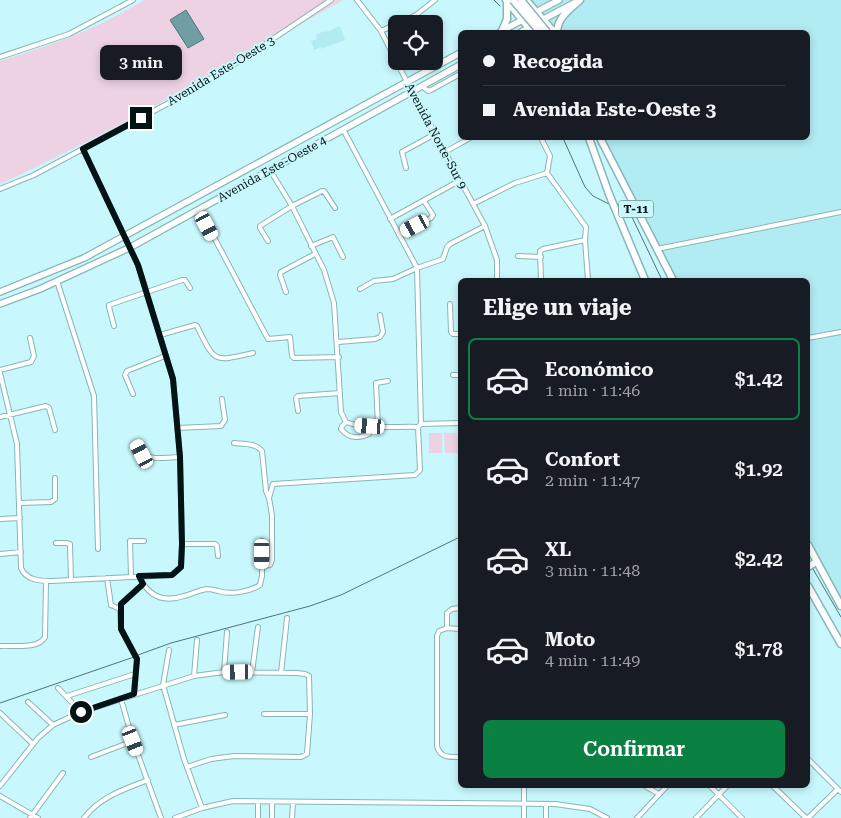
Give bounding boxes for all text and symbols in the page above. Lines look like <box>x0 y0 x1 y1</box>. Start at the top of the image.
map controls <box>388 15 443 70</box>
button: locate <box>388 15 443 70</box>
street label: Avenida Este-Oeste 3 <box>165 33 277 109</box>
callout: 3 min <box>100 46 182 80</box>
text: Recogida <box>513 50 603 73</box>
text: 3 min <box>119 53 163 72</box>
street label: Avenida Norte-Sur 9 <box>402 81 470 192</box>
text: Avenida Este-Oeste 3 <box>513 98 716 121</box>
route end <box>130 107 152 129</box>
street label: Avenida Este-Oeste 4 <box>215 133 329 205</box>
road number: T-11 <box>618 200 654 218</box>
car <box>193 209 220 243</box>
car <box>398 212 431 240</box>
text: Elige un viaje <box>483 295 632 320</box>
icon: car <box>485 357 530 402</box>
text: Económico <box>545 358 653 381</box>
text: $1.42 <box>735 368 783 391</box>
text: 1 min · 11:46 <box>545 381 640 400</box>
car <box>354 417 385 435</box>
car <box>128 437 155 471</box>
icon: car <box>485 447 530 492</box>
text: Confort <box>545 448 620 471</box>
text: $1.92 <box>735 458 783 481</box>
text: 2 min · 11:47 <box>545 471 640 490</box>
icon: car <box>485 537 530 582</box>
text: XL <box>545 538 571 561</box>
car <box>254 539 269 569</box>
text: $2.42 <box>735 548 783 571</box>
text: 3 min · 11:48 <box>545 561 640 580</box>
icon: car <box>485 627 530 672</box>
text: Moto <box>545 628 595 651</box>
text: $1.78 <box>735 638 783 661</box>
text: 4 min · 11:49 <box>545 651 640 670</box>
car <box>222 664 253 680</box>
route start <box>70 701 92 723</box>
button: Confirmar <box>483 720 785 778</box>
car <box>120 724 145 758</box>

